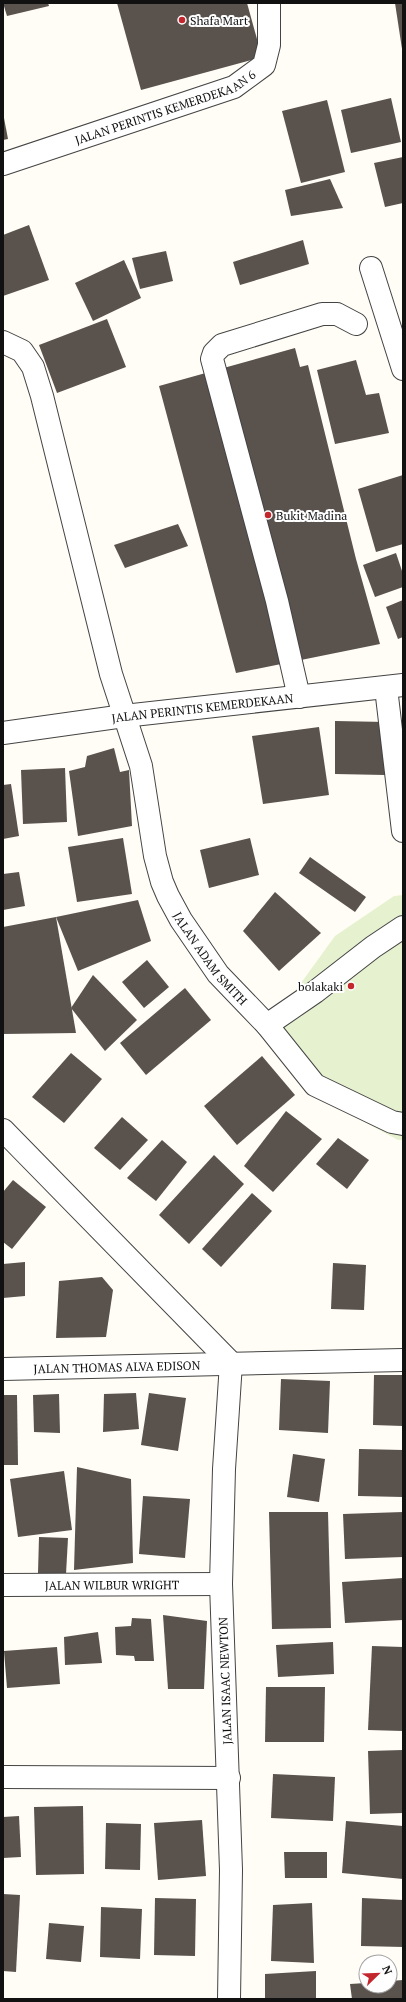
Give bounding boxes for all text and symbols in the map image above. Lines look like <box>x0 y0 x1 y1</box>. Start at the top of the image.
place label: Shafa Mart <box>190 13 249 28</box>
marker: Shafa Mart <box>177 15 187 25</box>
street label: JALAN PERINTIS KEMERDEKAAN 6 <box>73 66 259 147</box>
place label: Bukit Madina <box>276 508 347 523</box>
marker: Bukit Madina <box>263 510 273 520</box>
street label: JALAN PERINTIS KEMERDEKAAN <box>111 690 294 725</box>
street label: JALAN ADAM SMITH <box>170 909 251 1008</box>
place label: bolakaki <box>298 979 343 994</box>
marker: bolakaki <box>346 981 356 991</box>
street label: JALAN THOMAS ALVA EDISON <box>33 1357 201 1376</box>
street label: JALAN WILBUR WRIGHT <box>45 1577 180 1592</box>
street label: JALAN ISAAC NEWTON <box>215 1617 235 1745</box>
north arrow <box>358 1954 398 1994</box>
text: N <box>379 1964 396 1977</box>

